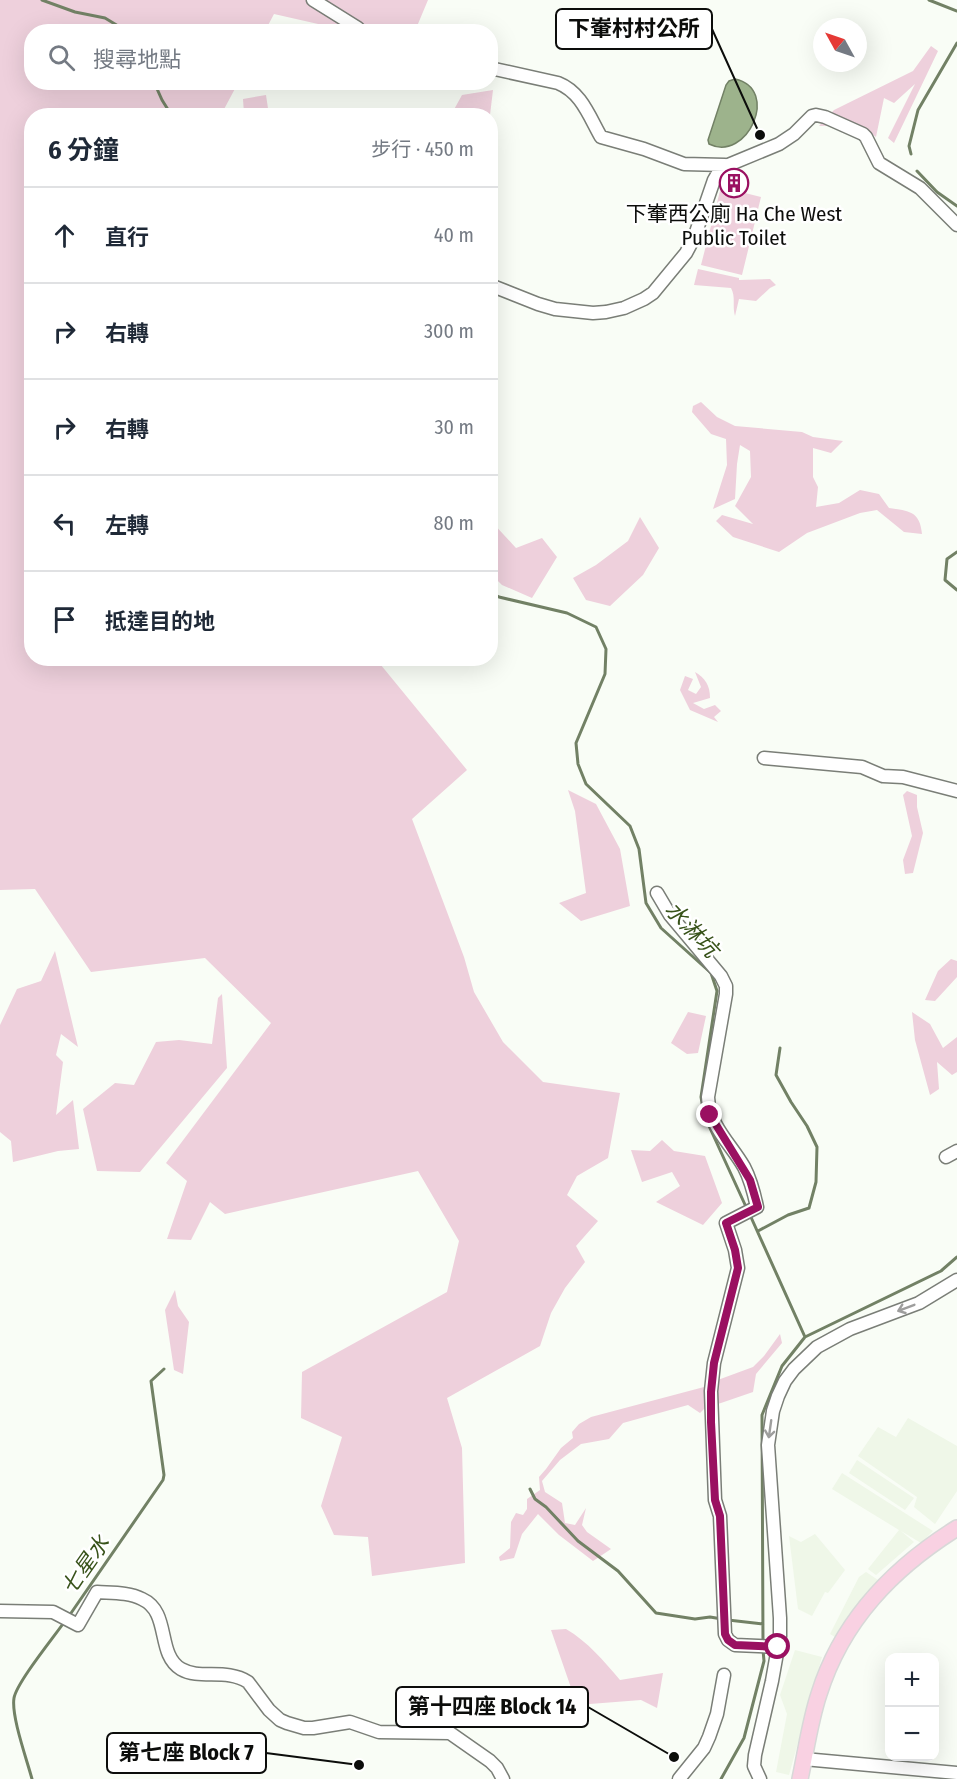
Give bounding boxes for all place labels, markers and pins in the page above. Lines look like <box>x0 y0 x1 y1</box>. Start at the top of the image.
callout: 下輋村村公所 <box>556 9 712 49</box>
building icon: 下輋西公廁 Ha Che West Public Toilet <box>718 167 750 199</box>
place label: 下輋西公廁 Ha Che West Public Toilet <box>626 201 842 251</box>
callout: 第十四座 Block 14 <box>396 1687 588 1727</box>
callout: 第七座 Block 7 <box>107 1733 266 1773</box>

